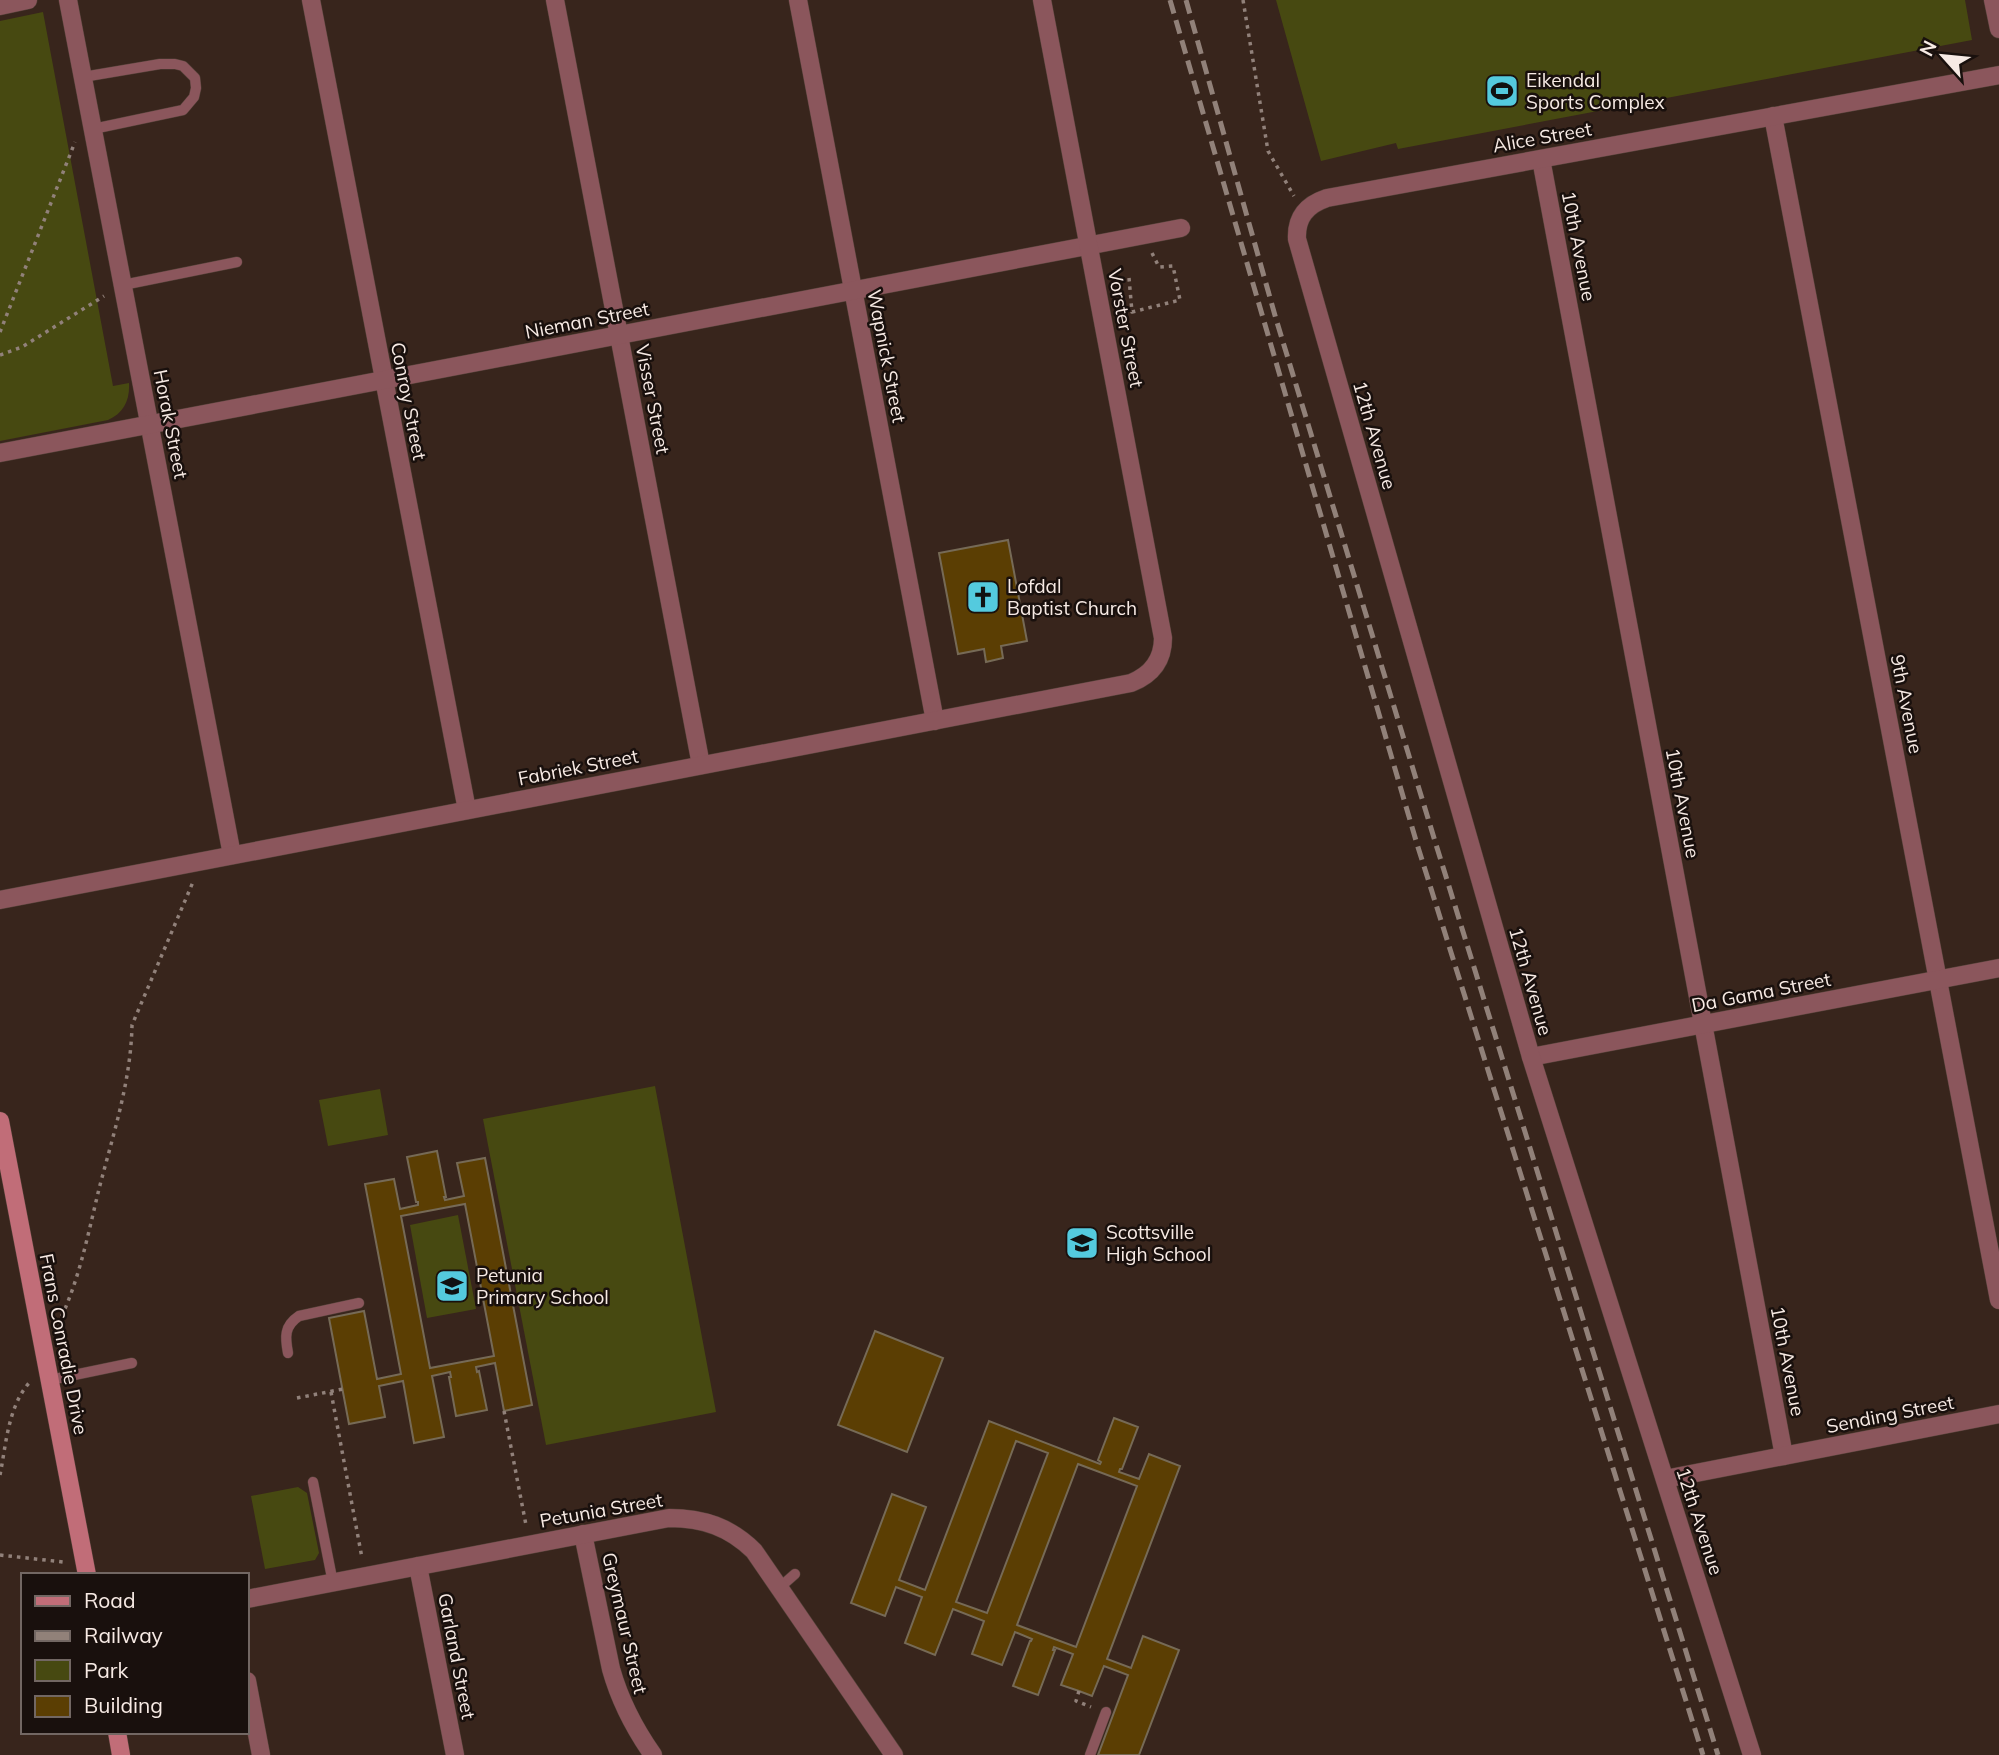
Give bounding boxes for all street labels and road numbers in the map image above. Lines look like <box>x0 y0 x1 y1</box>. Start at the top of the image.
street label: Alice Street <box>1491 116 1594 158</box>
street label: 10th Avenue <box>1557 189 1601 303</box>
street label: Vorster Street <box>1103 267 1149 390</box>
street label: Wapnick Street <box>862 287 912 425</box>
street label: Nieman Street <box>523 296 651 344</box>
street label: Conroy Street <box>386 340 432 462</box>
street label: Visser Street <box>631 342 675 456</box>
street label: Horak Street <box>149 367 193 481</box>
street label: 12th Avenue <box>1348 378 1402 492</box>
street label: 9th Avenue <box>1886 652 1928 756</box>
street label: Fabriek Street <box>516 744 641 790</box>
street label: 10th Avenue <box>1661 746 1705 860</box>
street label: 12th Avenue <box>1504 924 1558 1038</box>
street label: Da Gama Street <box>1689 967 1833 1017</box>
street label: Frans Conradie Drive <box>35 1251 93 1437</box>
street label: 10th Avenue <box>1766 1304 1810 1418</box>
street label: Sending Street <box>1824 1390 1956 1438</box>
street label: 12th Avenue <box>1671 1464 1729 1578</box>
street label: Petunia Street <box>538 1487 665 1533</box>
street label: Greymaur Street <box>597 1550 653 1696</box>
street label: Garland Street <box>433 1591 481 1722</box>

